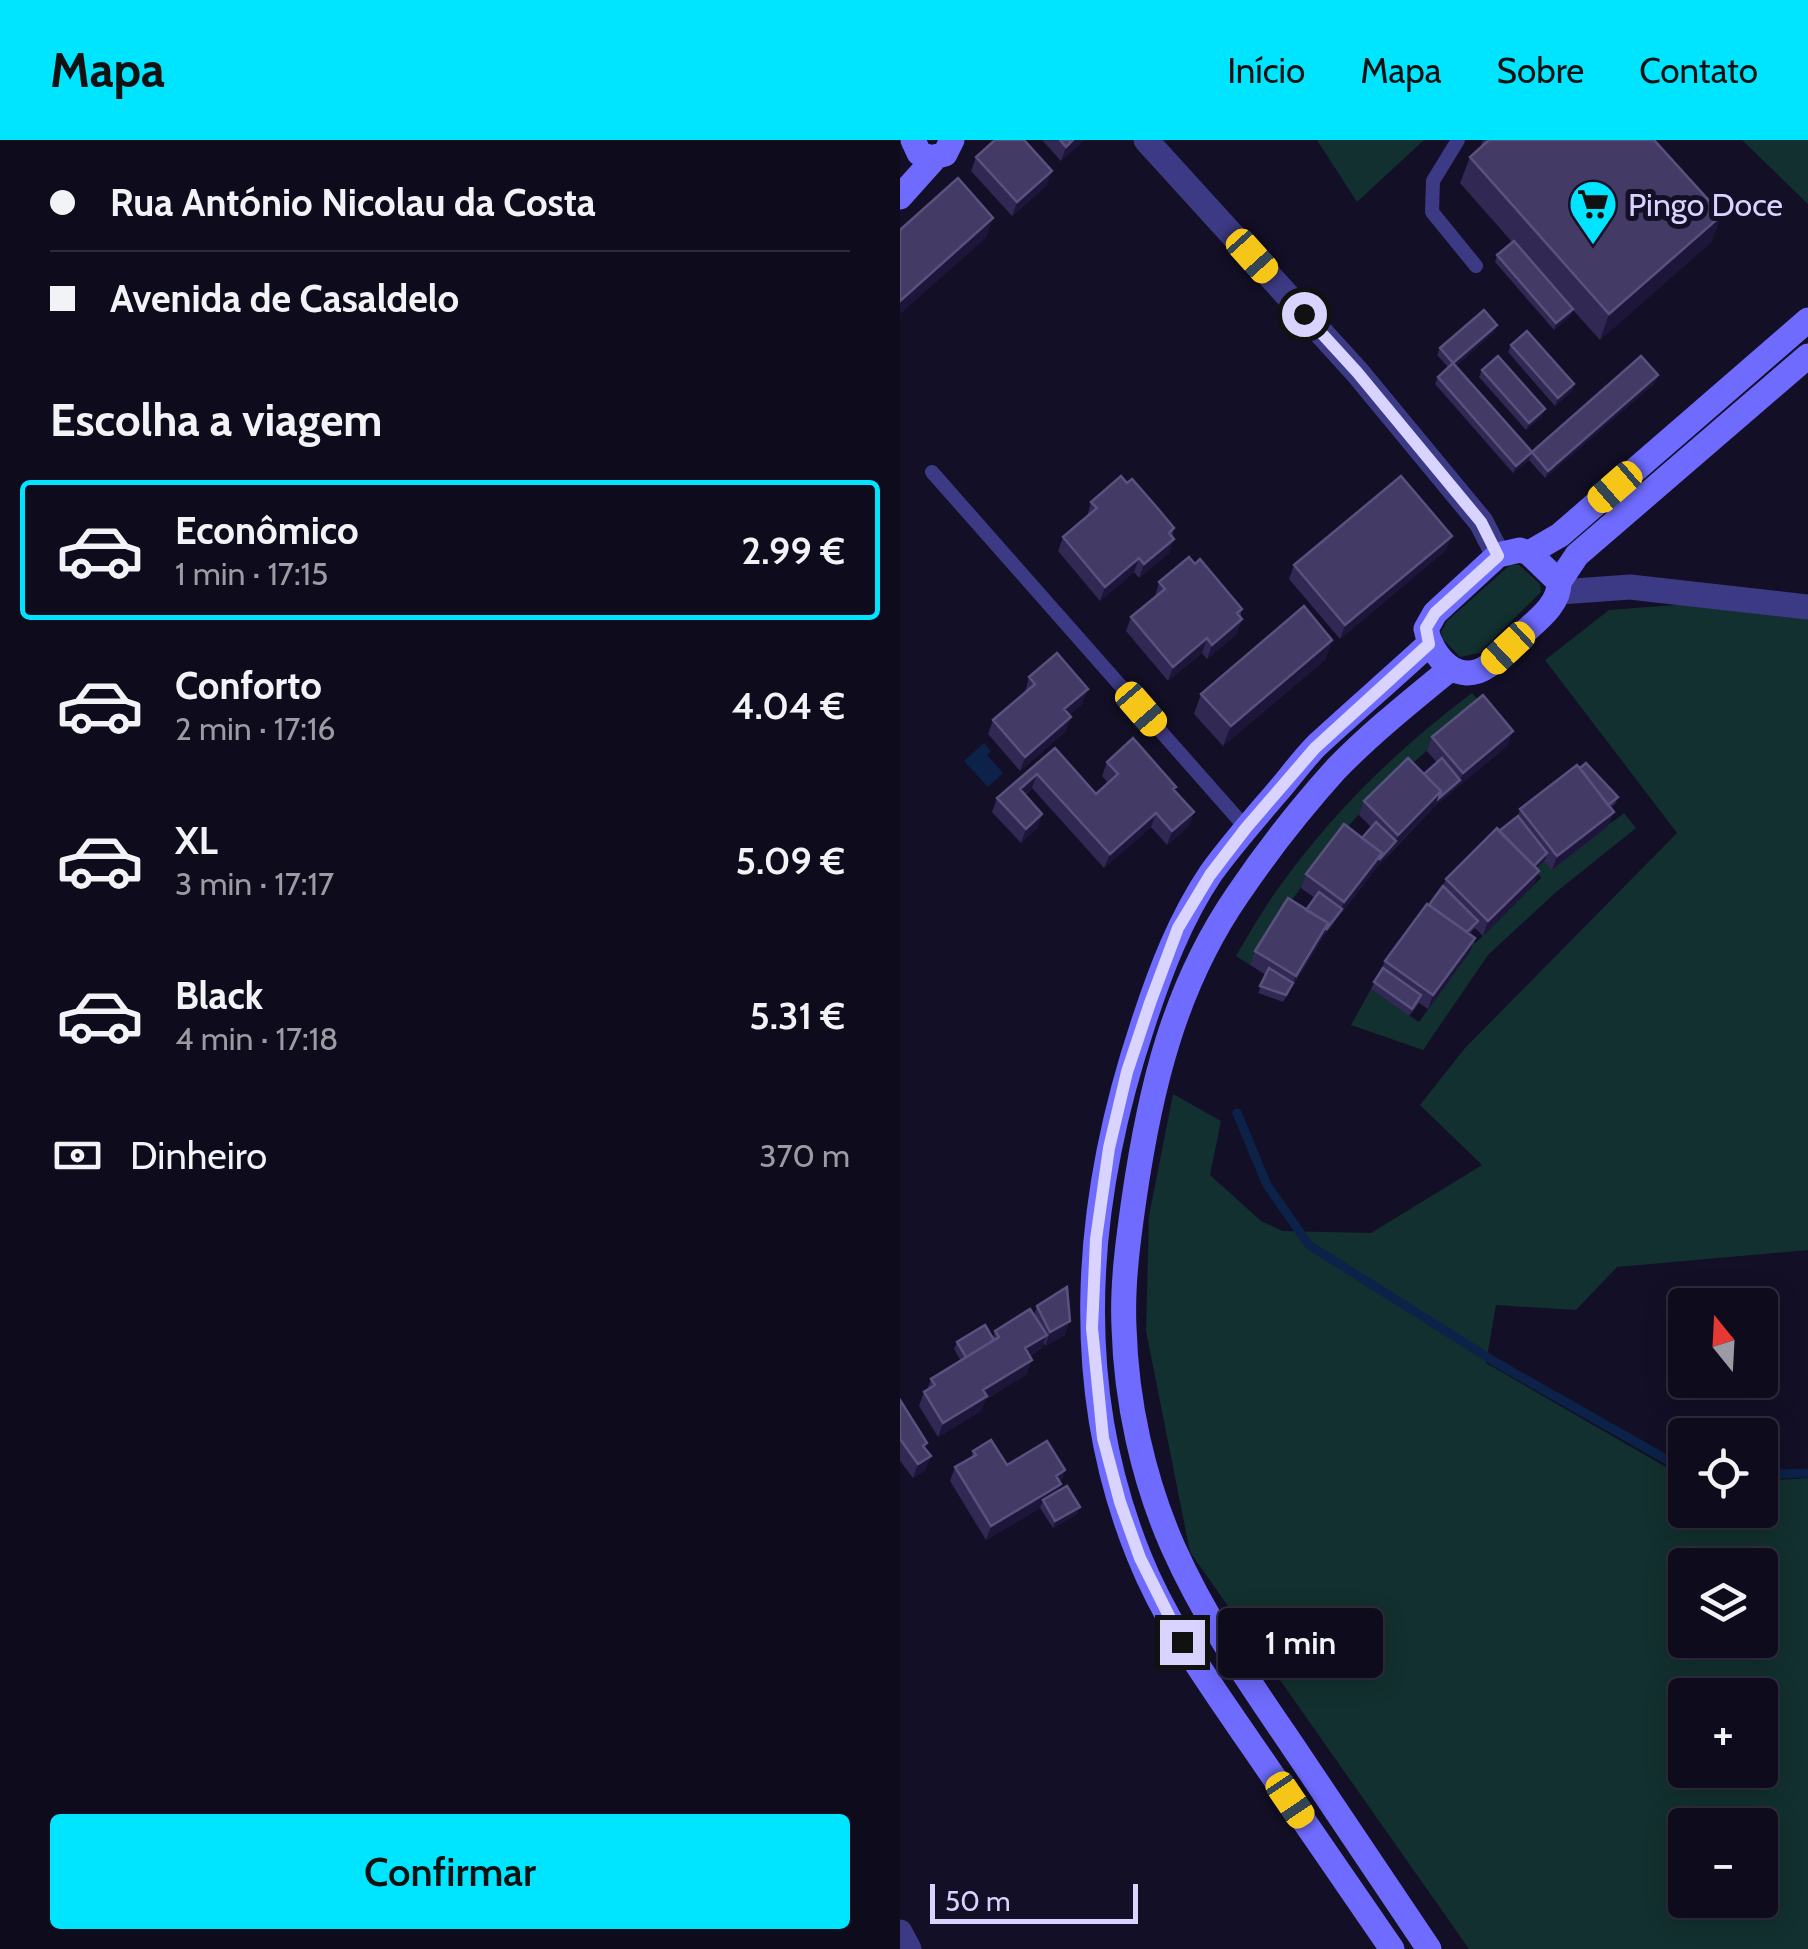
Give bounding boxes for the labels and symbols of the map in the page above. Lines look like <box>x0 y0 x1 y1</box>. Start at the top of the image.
supermarket icon: Pingo Doce <box>1567 178 1619 246</box>
place label: Pingo Doce <box>1628 185 1783 224</box>
car <box>1221 224 1283 288</box>
route start <box>1282 292 1327 337</box>
car <box>1583 456 1647 518</box>
car <box>1476 617 1540 679</box>
car <box>1110 677 1172 741</box>
north arrow <box>1668 1288 1778 1398</box>
callout: 1 min <box>1217 1607 1382 1677</box>
route end <box>1160 1620 1205 1665</box>
car <box>1261 1767 1319 1833</box>
scale bar <box>930 1879 1138 1924</box>

